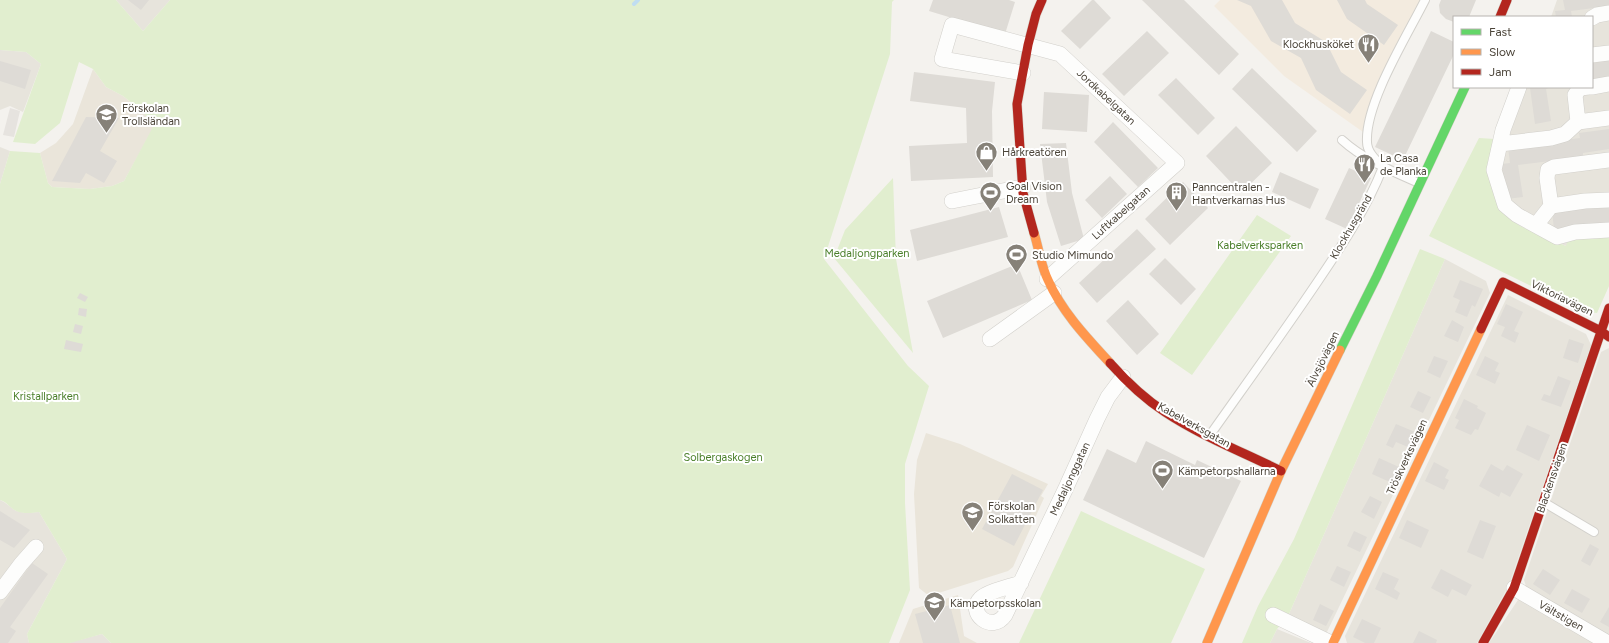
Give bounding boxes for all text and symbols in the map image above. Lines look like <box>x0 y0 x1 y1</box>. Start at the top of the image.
legend <box>1453 16 1593 88</box>
text: Fast <box>1489 25 1512 39</box>
restaurant icon: Klockhusköket <box>1356 31 1382 64</box>
place label: Klockhusköket <box>1283 38 1354 51</box>
text: Slow <box>1489 45 1516 59</box>
text: Jam <box>1489 65 1512 79</box>
street label: Jordkabelgatan <box>1074 66 1138 128</box>
school or university icon: Förskolan Trollsländan <box>94 101 120 134</box>
place label: Förskolan Trollsländan <box>122 102 180 128</box>
shop icon: Hårkreatören <box>974 139 1000 172</box>
place label: Hårkreatören <box>1002 146 1067 159</box>
restaurant icon: La Casa de Planka <box>1351 151 1377 184</box>
place label: La Casa de Planka <box>1380 152 1427 178</box>
sports icon: Goal Vision Dream <box>977 179 1003 212</box>
place label: Goal Vision Dream <box>1006 180 1062 206</box>
building icon: Panncentralen - Hantverkarnas Hus <box>1163 180 1189 213</box>
place label: Panncentralen - Hantverkarnas Hus <box>1192 181 1285 207</box>
street label: Luftkabelgatan <box>1089 184 1153 242</box>
street label: Klockhusgränd <box>1327 192 1375 262</box>
park label: Kabelverksparken <box>1217 239 1303 252</box>
sports icon: Studio Mimundo <box>1003 242 1029 275</box>
park label: Medaljongparken <box>825 247 909 260</box>
place label: Studio Mimundo <box>1032 249 1113 262</box>
street label: Viktoriavägen <box>1529 277 1595 319</box>
street label: Älvsjövägen <box>1304 329 1342 389</box>
park label: Kristallparken <box>13 390 79 403</box>
street label: Kabelverksgatan <box>1156 400 1232 450</box>
street label: Tröskverksvägen <box>1384 417 1430 497</box>
street label: Medaljonggatan <box>1047 440 1093 518</box>
street label: Blackensvägen <box>1534 441 1570 515</box>
park label: Solbergaskogen <box>683 451 763 464</box>
sports icon: Kämpetorpshallarna <box>1149 458 1175 491</box>
place label: Kämpetorpshallarna <box>1178 465 1276 478</box>
school or university icon: Förskolan Solkatten <box>959 499 985 532</box>
place label: Förskolan Solkatten <box>988 500 1035 526</box>
school or university icon: Kämpetorpsskolan <box>922 590 948 623</box>
place label: Kämpetorpsskolan <box>950 597 1041 610</box>
street label: Vältstigen <box>1536 598 1586 634</box>

